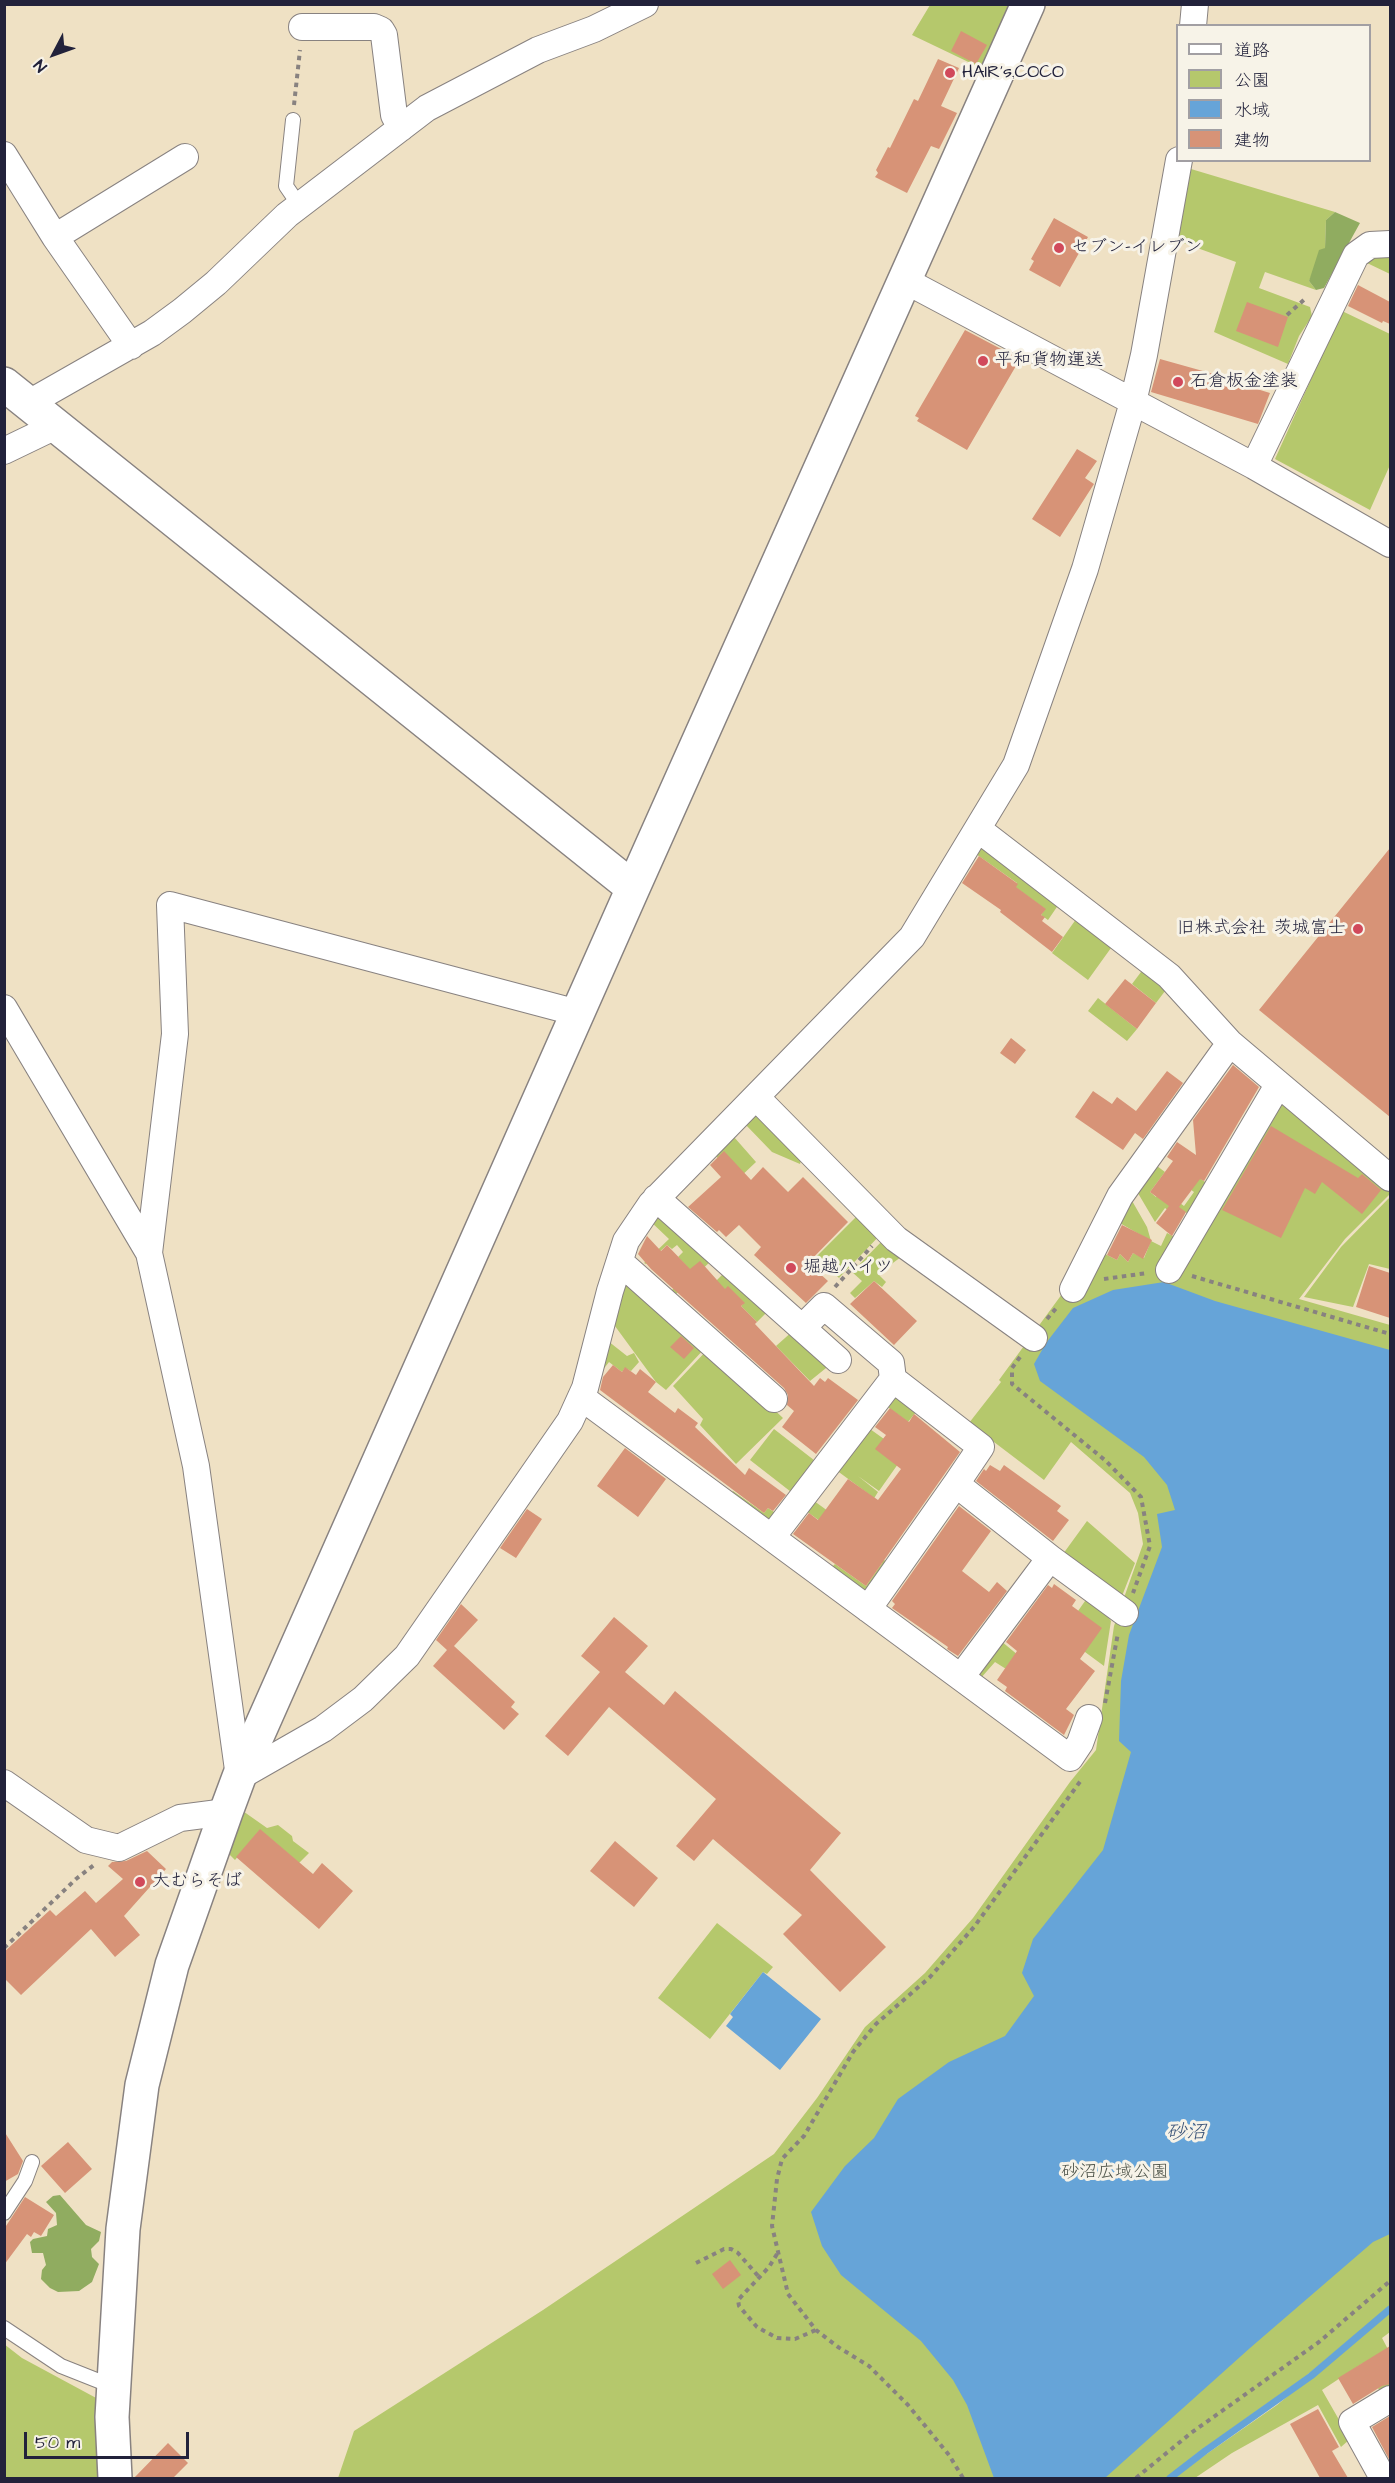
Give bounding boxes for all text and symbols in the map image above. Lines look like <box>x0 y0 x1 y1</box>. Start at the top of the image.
north arrow <box>24 24 84 84</box>
legend <box>1176 24 1371 162</box>
text: 道路 <box>1234 38 1270 63</box>
text: N <box>29 55 52 77</box>
place label: HAIR’s.COCO <box>962 62 1064 84</box>
marker: HAIR’s.COCO <box>943 66 957 80</box>
text: 公園 <box>1234 68 1270 93</box>
text: 水域 <box>1234 98 1270 123</box>
text: 建物 <box>1234 128 1270 153</box>
place label: セブン-イレブン <box>1071 237 1203 259</box>
marker: セブン-イレブン <box>1052 241 1066 255</box>
place label: 平和貨物運送 <box>995 350 1103 372</box>
marker: 平和貨物運送 <box>976 354 990 368</box>
place label: 石倉板金塗装 <box>1190 371 1298 393</box>
marker: 石倉板金塗装 <box>1171 375 1185 389</box>
place label: 旧株式会社 茨城富士 <box>1177 918 1346 940</box>
marker: 旧株式会社 茨城富士 <box>1351 922 1365 936</box>
place label: 堀越ハイツ <box>803 1257 893 1279</box>
marker: 堀越ハイツ <box>784 1261 798 1275</box>
place label: 大むらそば <box>152 1871 242 1893</box>
marker: 大むらそば <box>133 1875 147 1889</box>
water label: 砂沼 <box>1166 2122 1206 2146</box>
park label: 砂沼広域公園 <box>1061 2162 1169 2184</box>
scale bar <box>27 2420 192 2458</box>
text: 50 m <box>35 2430 80 2455</box>

